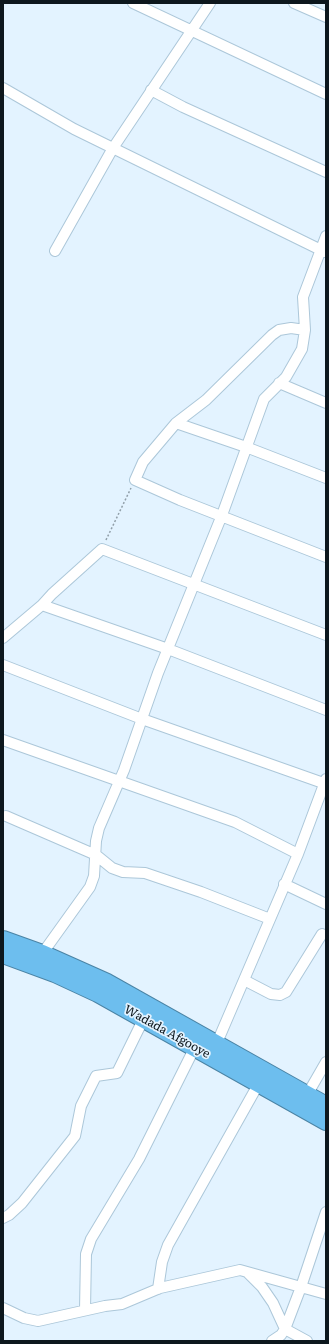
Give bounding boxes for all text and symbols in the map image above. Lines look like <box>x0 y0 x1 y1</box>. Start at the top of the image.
street label: Wadada Afgooye <box>122 1002 212 1062</box>

